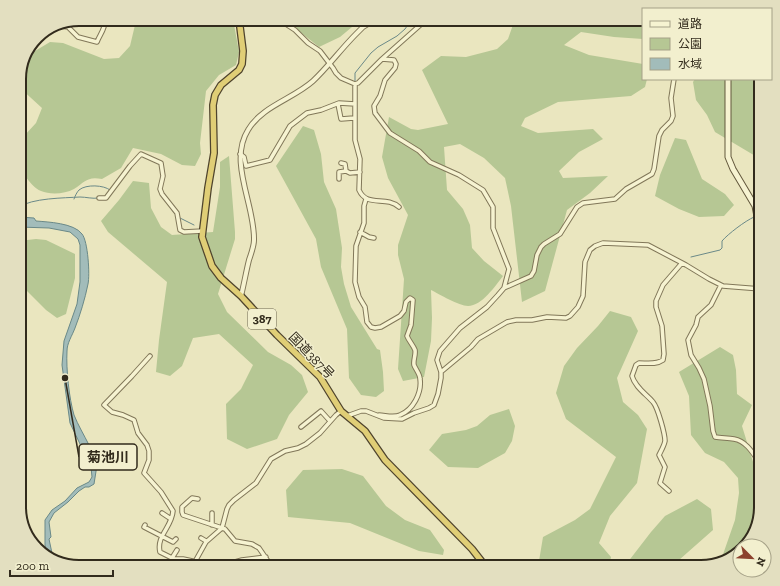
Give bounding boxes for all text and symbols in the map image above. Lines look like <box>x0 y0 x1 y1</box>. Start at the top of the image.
legend <box>642 8 772 80</box>
text: 道路 <box>678 17 702 31</box>
text: 公園 <box>678 37 702 51</box>
text: 水域 <box>678 57 702 71</box>
road number: 387 <box>248 309 276 329</box>
street label: 国道387号 <box>286 329 337 382</box>
callout: 菊池川 <box>79 444 137 470</box>
text: 菊池川 <box>87 449 129 466</box>
north arrow <box>732 538 772 578</box>
scale bar <box>10 552 113 578</box>
text: N <box>753 555 768 569</box>
text: 200 m <box>16 559 50 573</box>

